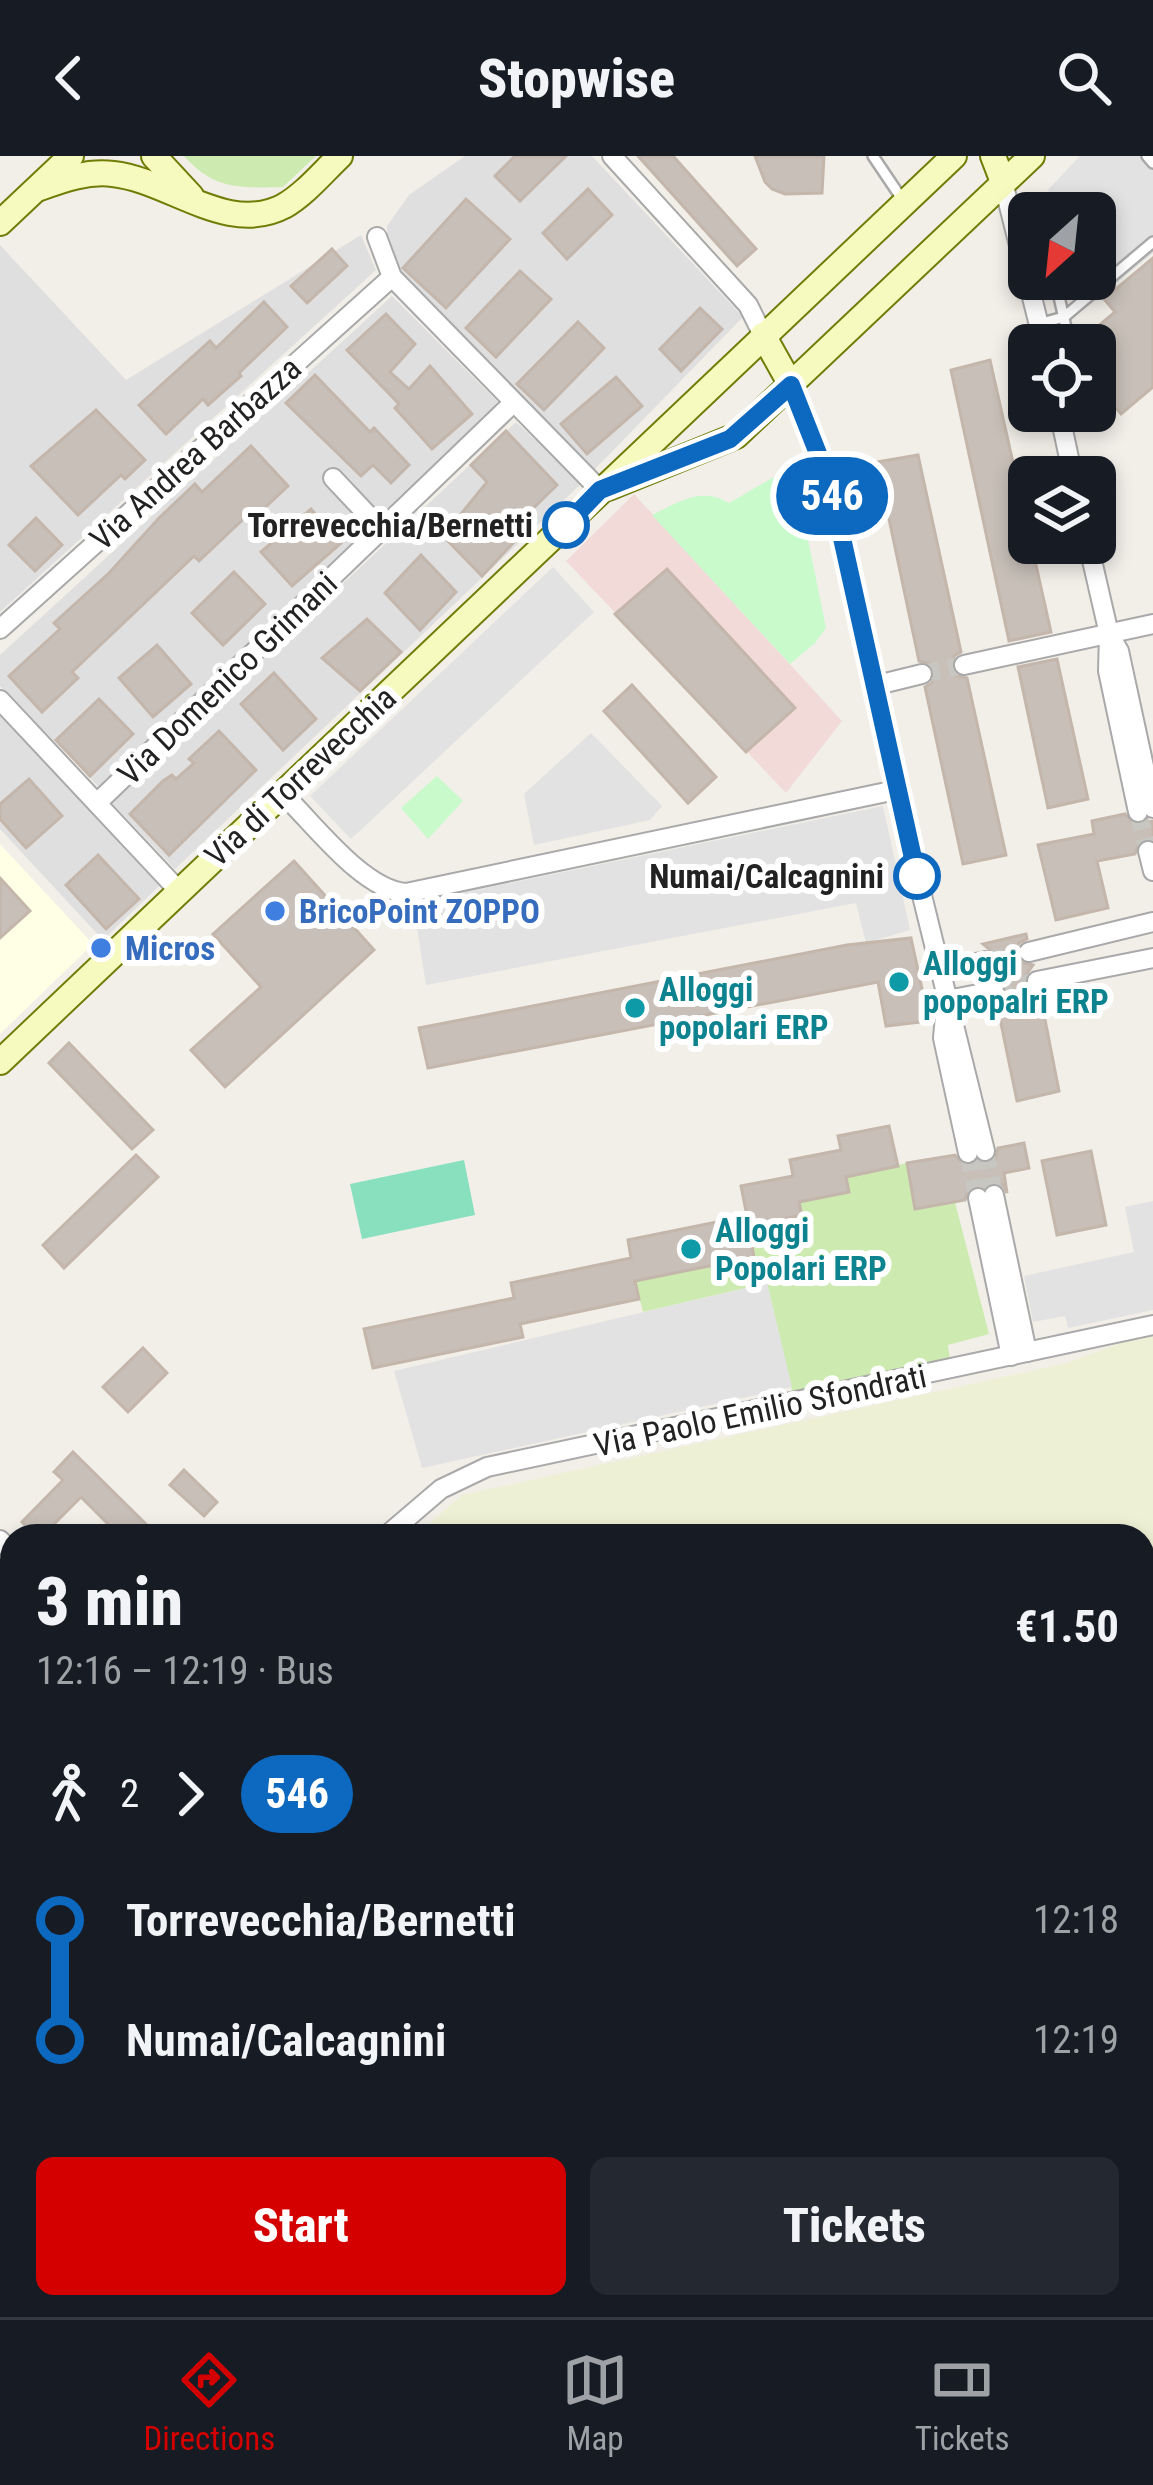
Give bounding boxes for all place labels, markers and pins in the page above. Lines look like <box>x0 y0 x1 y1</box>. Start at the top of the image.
marker: Torrevecchia/Bernetti <box>544 503 588 547</box>
place label: Torrevecchia/Bernetti <box>247 506 533 545</box>
marker: Numai/Calcagnini <box>895 854 939 898</box>
place label: Numai/Calcagnini <box>649 857 884 896</box>
place label: BricoPoint ZOPPO <box>299 892 540 931</box>
marker: BricoPoint ZOPPO <box>262 898 288 924</box>
place label: Micros <box>125 929 215 968</box>
marker: Micros <box>88 935 114 961</box>
place label: Alloggi popopalri ERP <box>923 944 1109 1021</box>
marker: Alloggi popopalri ERP <box>886 969 912 995</box>
place label: Alloggi popolari ERP <box>659 970 828 1047</box>
marker: Alloggi popolari ERP <box>622 995 648 1021</box>
place label: Alloggi Popolari ERP <box>715 1211 887 1288</box>
marker: Alloggi Popolari ERP <box>678 1236 704 1262</box>

